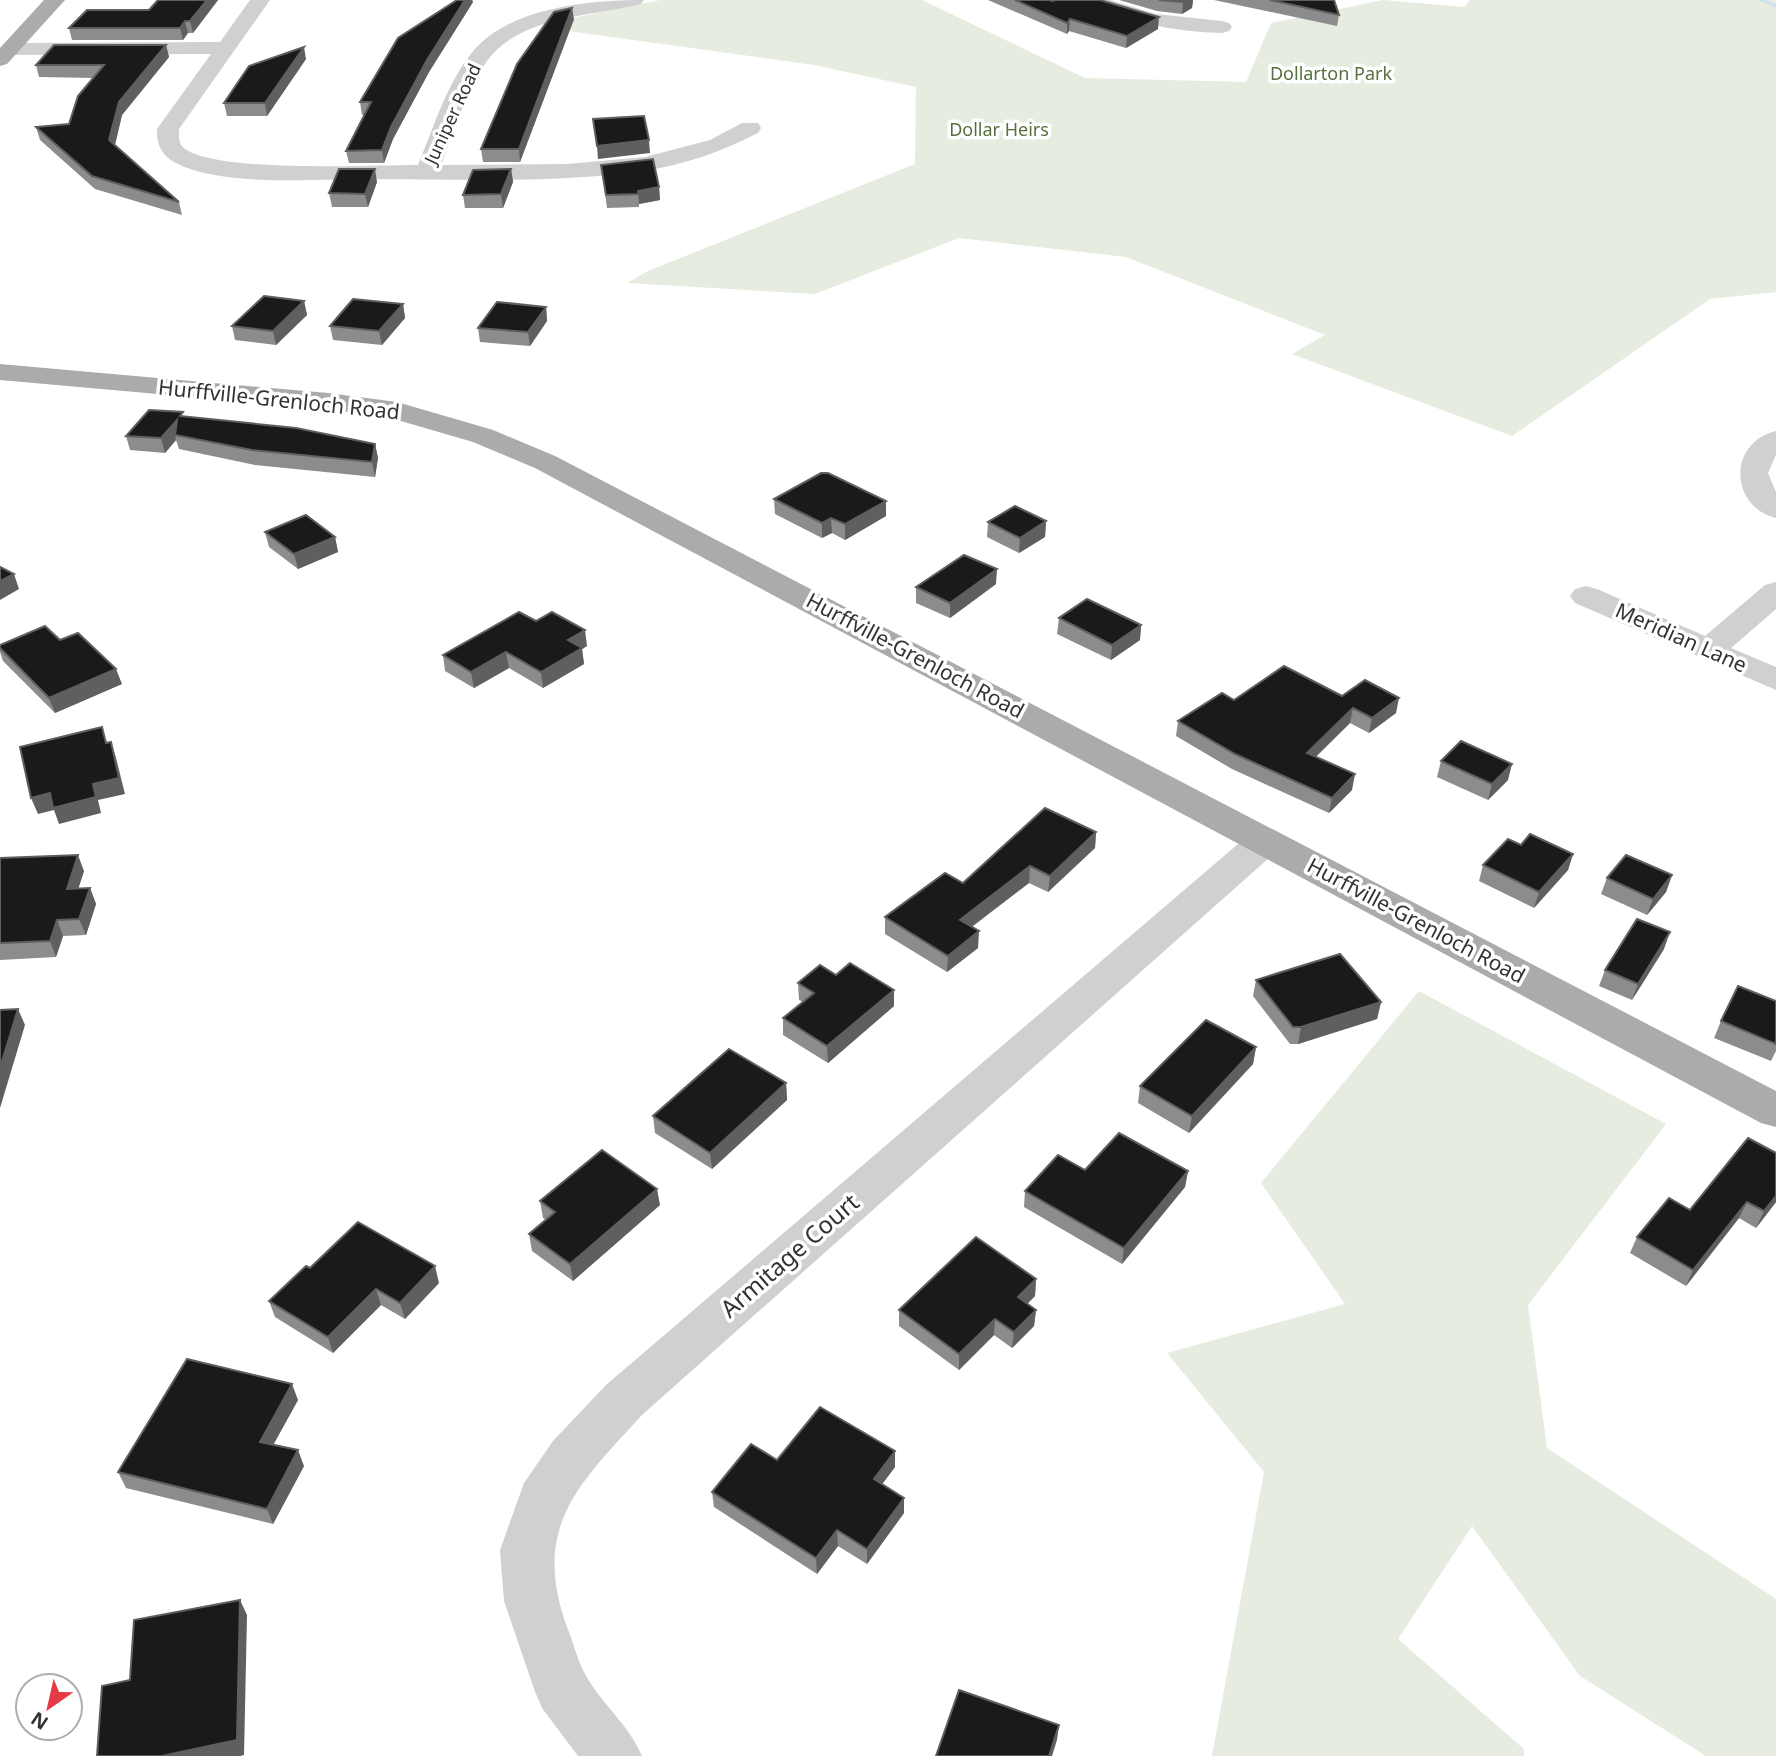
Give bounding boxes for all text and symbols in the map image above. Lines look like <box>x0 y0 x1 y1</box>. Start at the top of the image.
street label: Juniper Road <box>417 59 486 170</box>
park label: Dollarton Park <box>1270 61 1392 85</box>
park label: Dollar Heirs <box>949 117 1049 141</box>
street label: Hurffville-Grenloch Road <box>157 372 401 426</box>
street label: Hurffville-Grenloch Road <box>802 586 1029 724</box>
street label: Meridian Lane <box>1611 596 1752 679</box>
street label: Hurffville-Grenloch Road <box>1303 851 1530 989</box>
street label: Armitage Court <box>713 1185 866 1324</box>
north arrow <box>14 1672 84 1742</box>
text: N <box>26 1706 53 1736</box>

